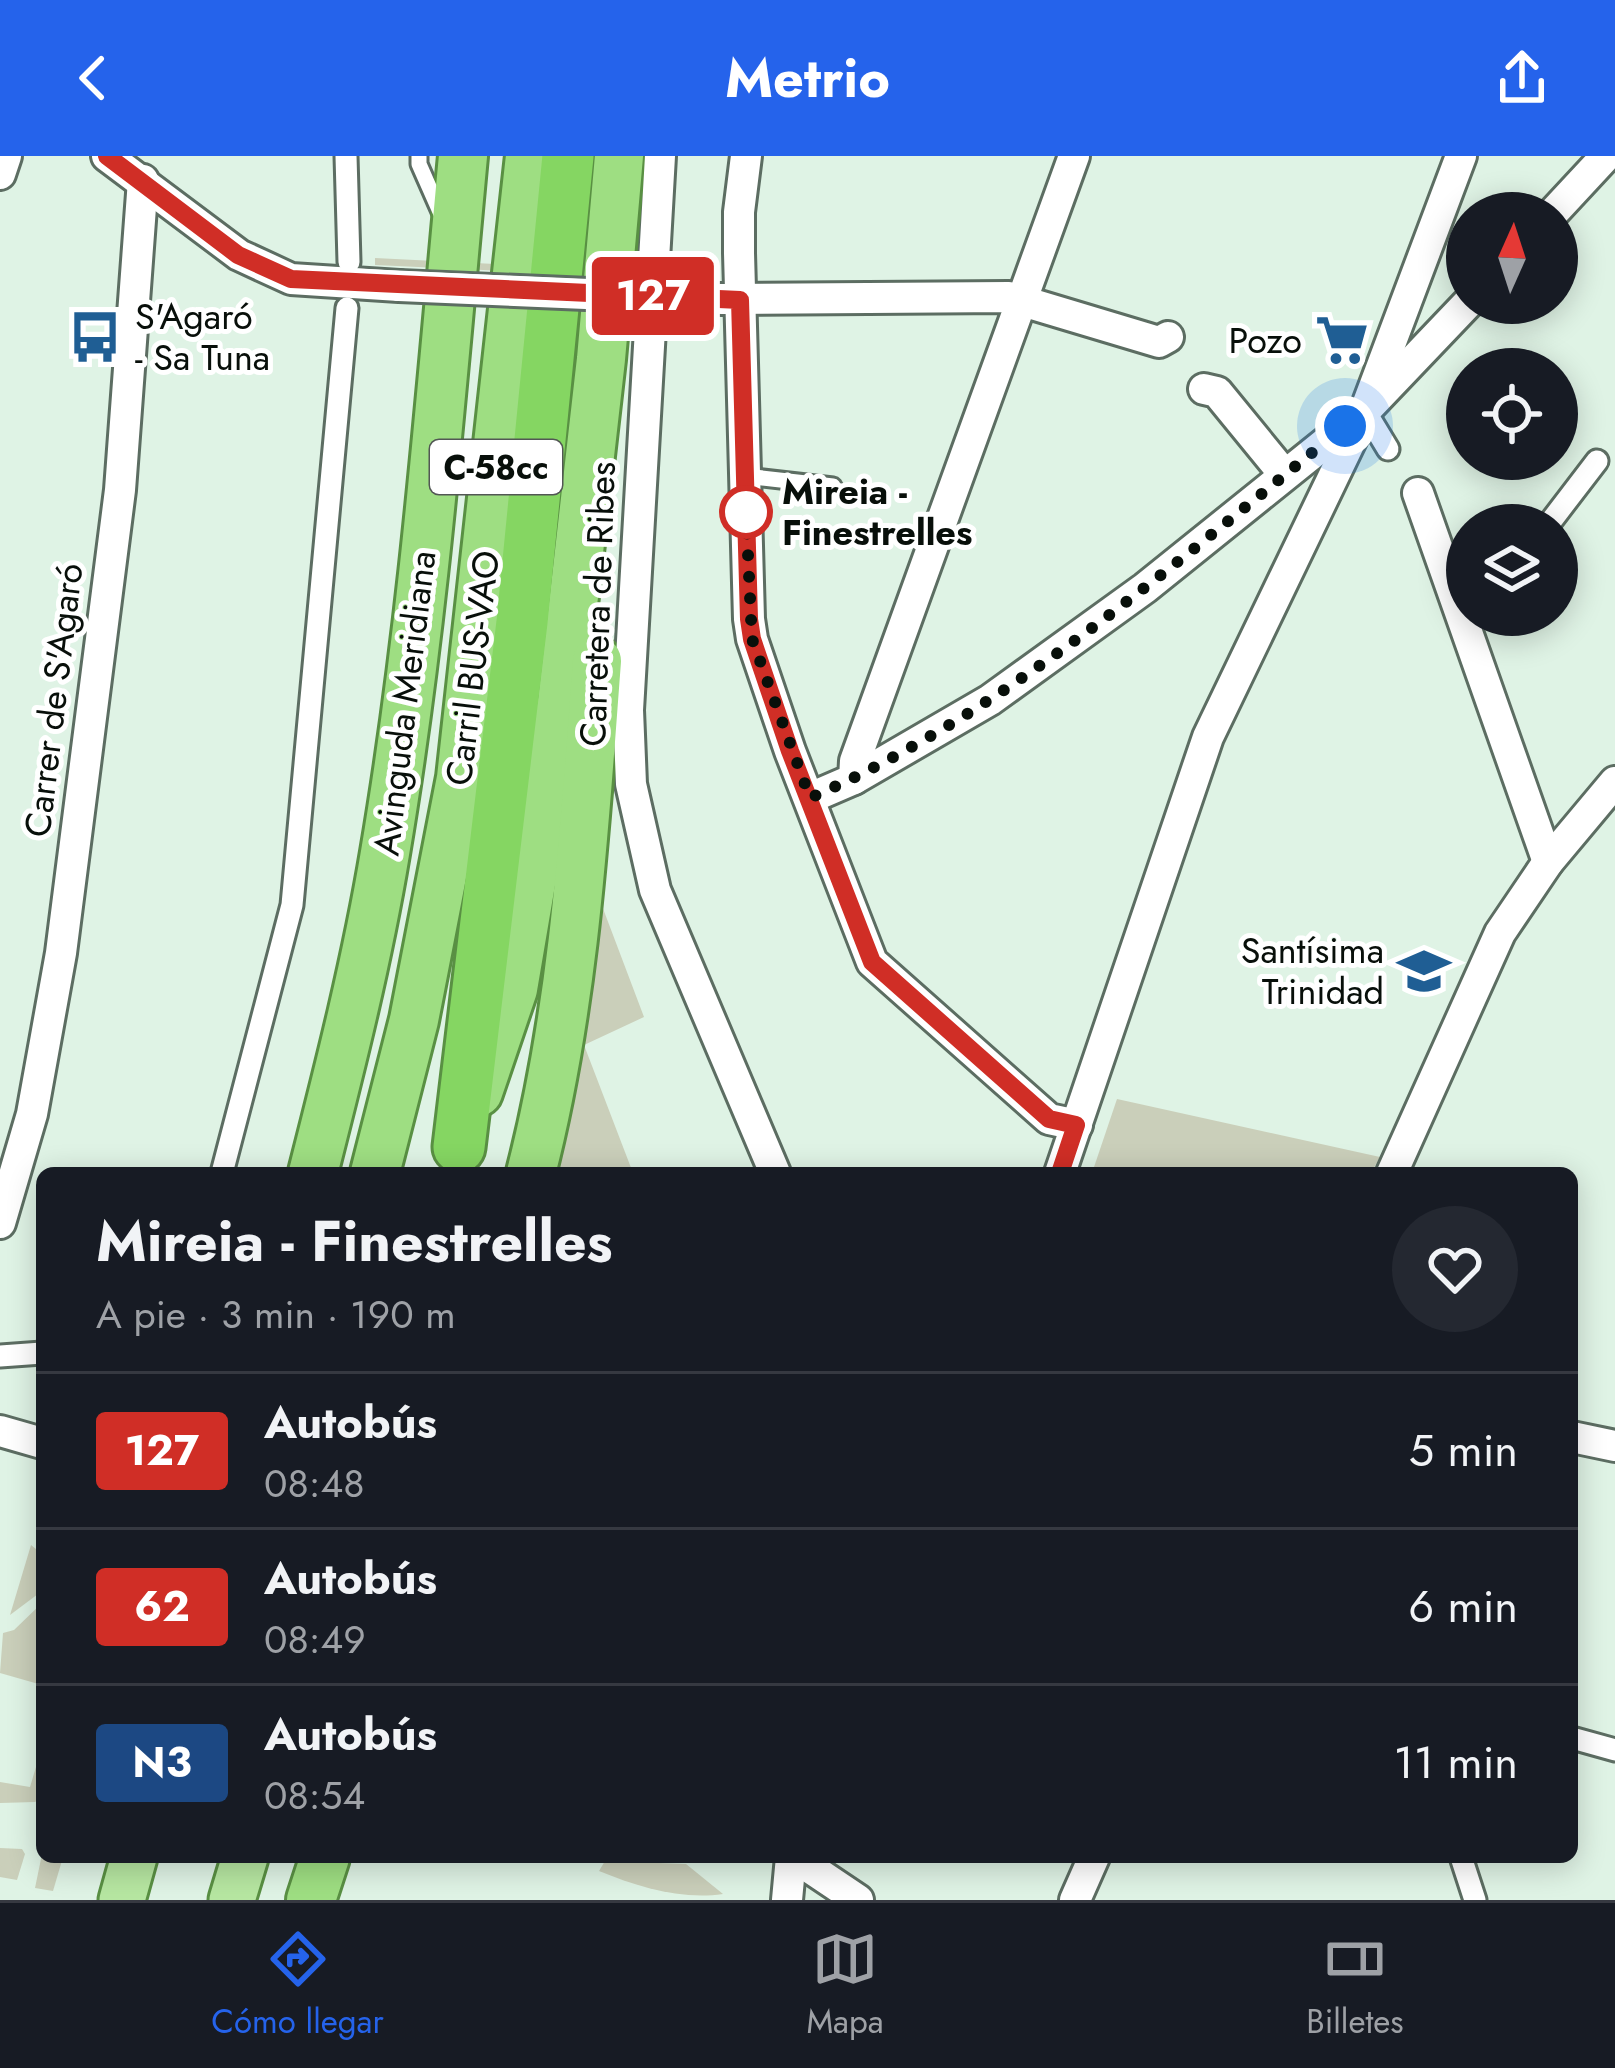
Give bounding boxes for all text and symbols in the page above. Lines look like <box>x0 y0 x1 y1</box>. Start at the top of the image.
text: Metrio <box>725 39 890 117</box>
icon: back <box>60 45 126 111</box>
icon: share <box>1489 45 1555 111</box>
north arrow <box>1446 192 1578 324</box>
map controls <box>1446 192 1578 636</box>
line badge: 127 <box>584 257 722 335</box>
text: 127 <box>616 265 690 326</box>
place label: S'Agaró - Sa Tuna <box>135 290 270 383</box>
bus stop icon: S'Agaró - Sa Tuna <box>66 308 124 366</box>
supermarket icon: Pozo <box>1313 311 1371 369</box>
place label: Pozo <box>1229 314 1302 366</box>
button: locate <box>1446 348 1578 480</box>
your location <box>1315 396 1375 456</box>
road number: C-58cc <box>430 440 562 494</box>
street label: Carretera de Ribes <box>566 461 628 747</box>
place label: Mireia - Finestrelles <box>782 465 972 558</box>
marker: Mireia - Finestrelles <box>721 487 771 537</box>
button: layers <box>1446 504 1578 636</box>
street label: Avinguda Meridiana <box>359 548 449 858</box>
street label: Carril BUS-VAO <box>432 548 512 788</box>
street label: Carrer de S'Agaró <box>10 560 96 840</box>
place label: Santísima Trinidad <box>1241 924 1384 1017</box>
school or university icon: Santísima Trinidad <box>1395 942 1453 1000</box>
text: Mireia - Finestrelles <box>96 1200 613 1282</box>
button: heart <box>1392 1206 1518 1332</box>
text: A pie · 3 min · 190 m <box>96 1286 456 1343</box>
text: Autobús <box>264 1390 437 1455</box>
text: 5 min <box>1409 1418 1518 1483</box>
text: 127 <box>125 1420 199 1481</box>
text: 08:48 <box>264 1455 364 1512</box>
text: Autobús <box>264 1546 437 1611</box>
text: 6 min <box>1408 1574 1518 1639</box>
text: 62 <box>134 1576 190 1637</box>
text: 08:49 <box>264 1611 366 1668</box>
text: Autobús <box>264 1702 437 1767</box>
text: 11 min <box>1394 1730 1518 1795</box>
text: N3 <box>132 1732 192 1793</box>
text: 08:54 <box>264 1767 365 1824</box>
tab: Cómo llegar <box>211 1926 384 2045</box>
tab: Mapa <box>806 1926 884 2045</box>
tab: Billetes <box>1306 1926 1404 2045</box>

